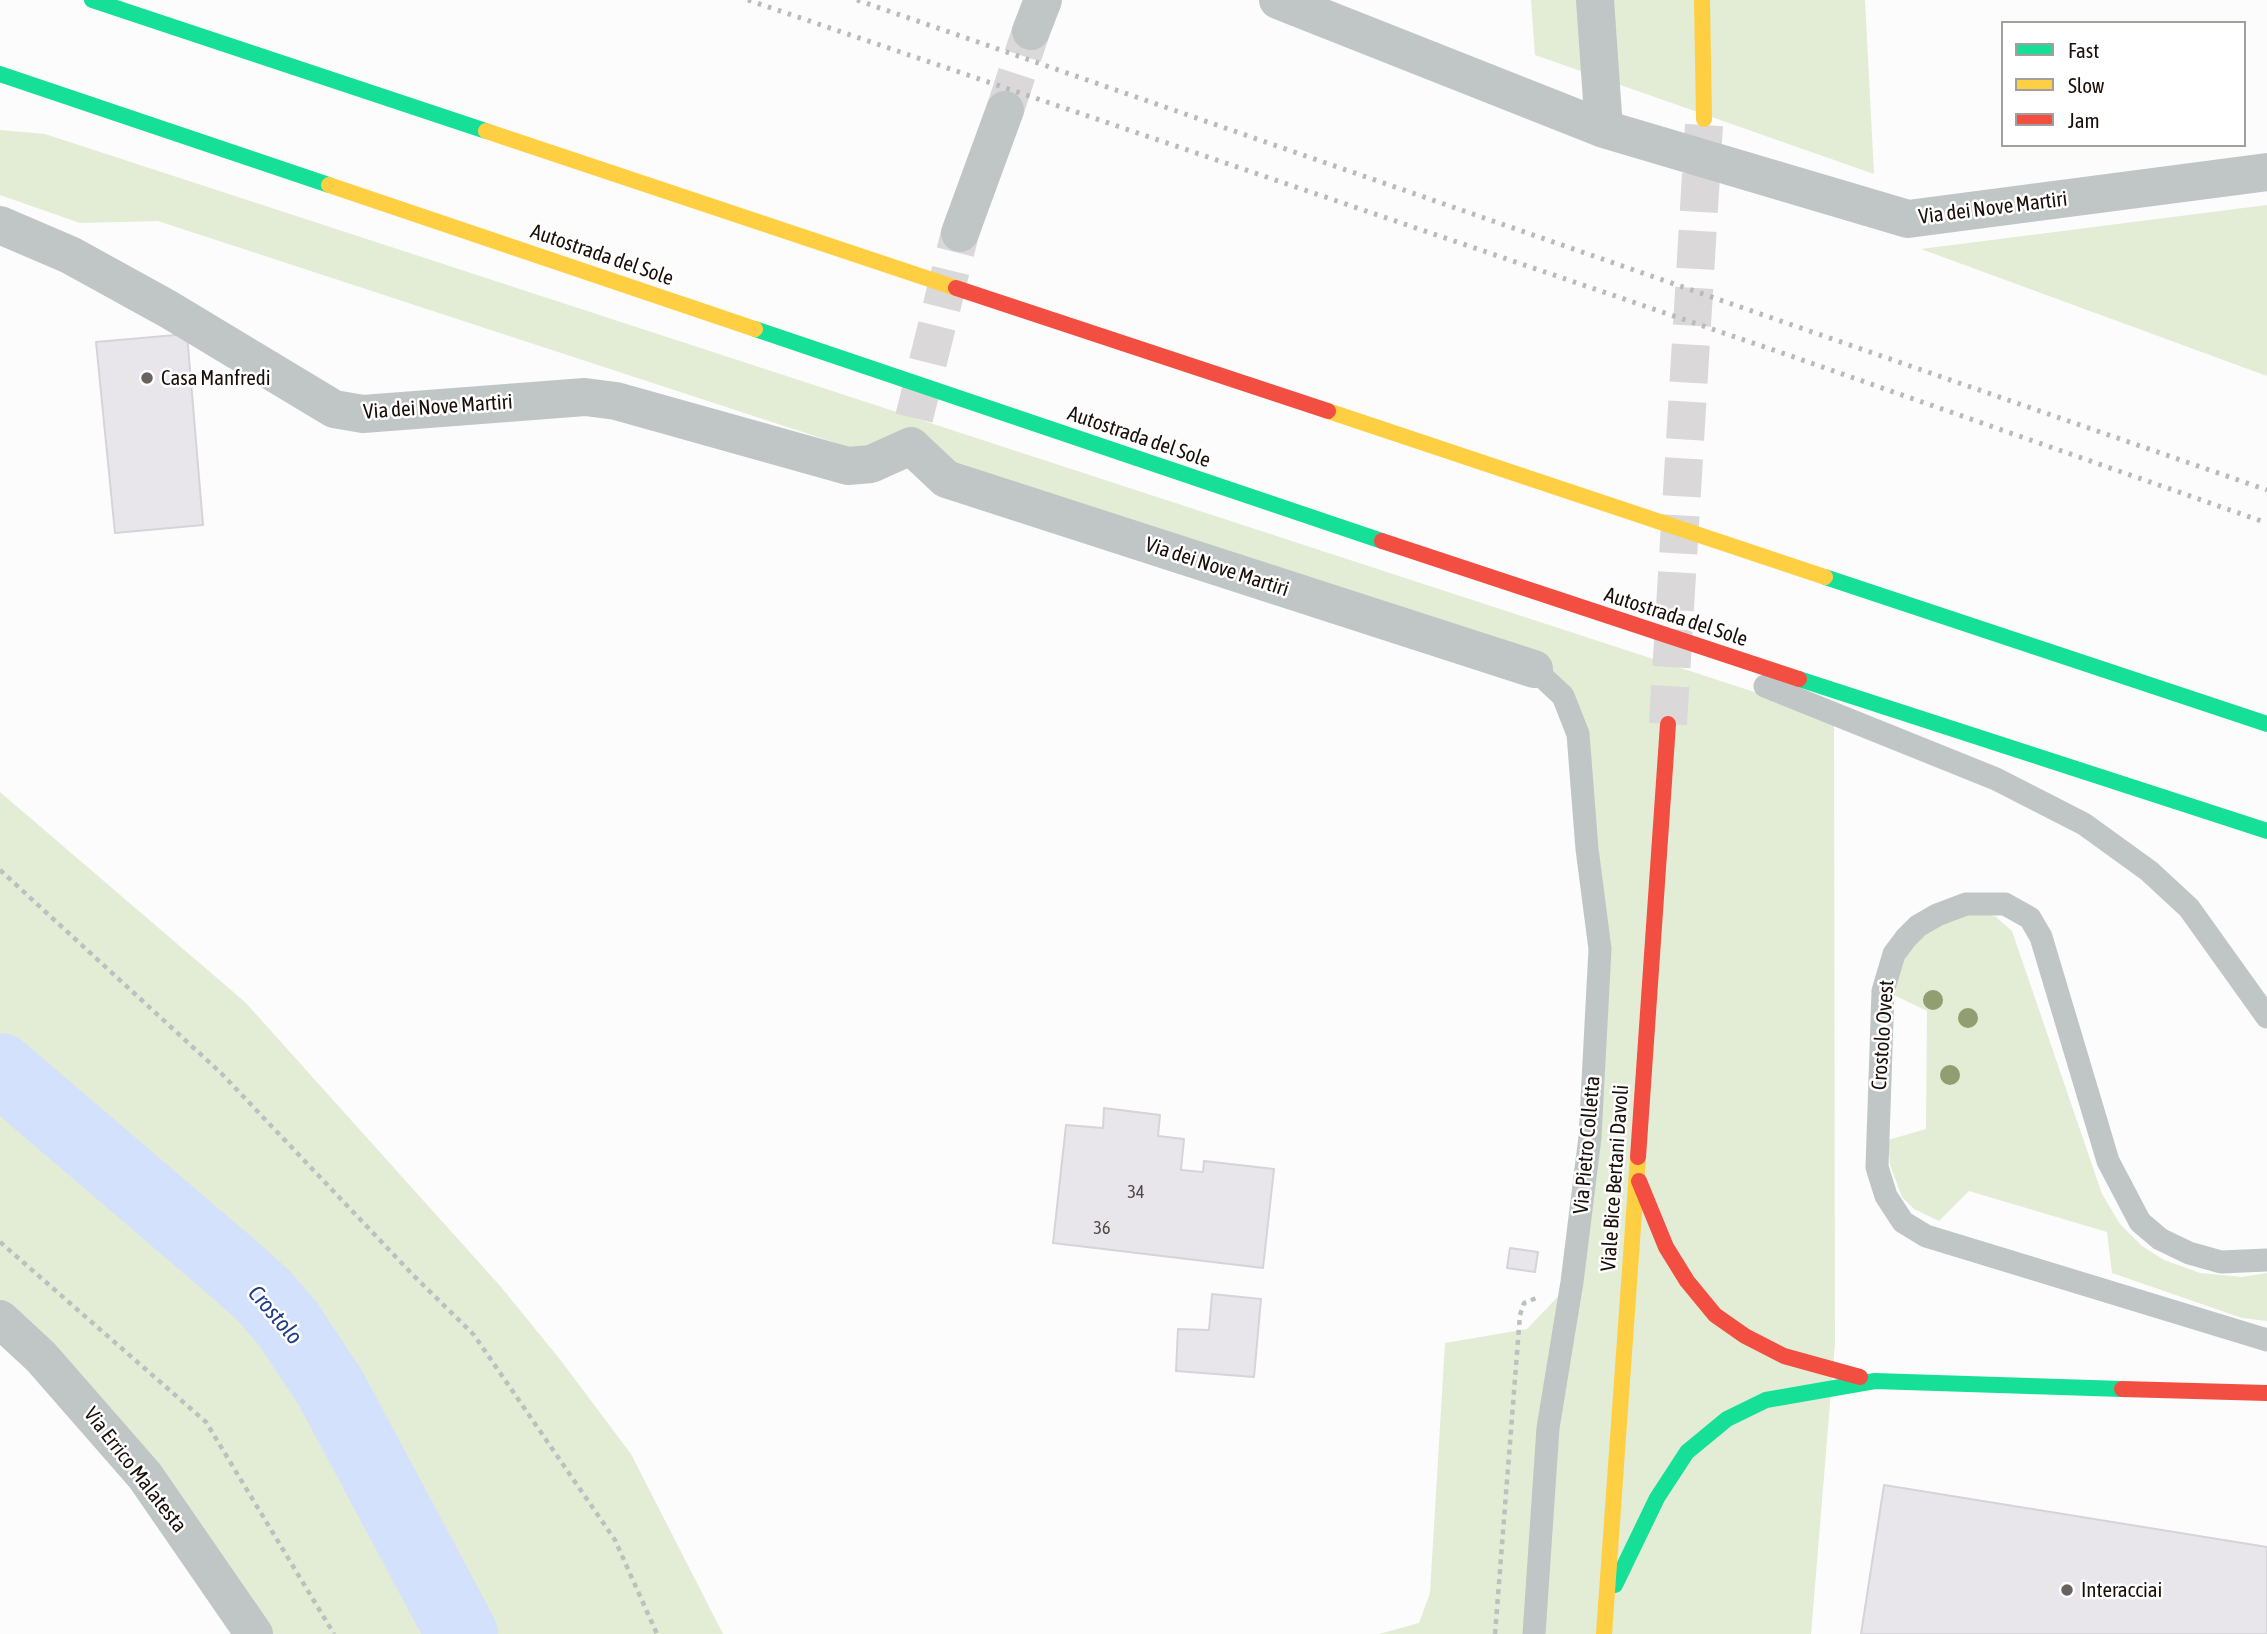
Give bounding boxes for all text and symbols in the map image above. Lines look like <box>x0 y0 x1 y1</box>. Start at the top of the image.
legend <box>2001 21 2246 147</box>
text: Fast <box>2068 38 2099 62</box>
text: Slow <box>2068 73 2104 97</box>
text: Jam <box>2068 108 2100 132</box>
street label: Via dei Nove Martiri <box>1917 186 2069 230</box>
street label: Autostrada del Sole <box>527 219 677 291</box>
place label: Casa Manfredi <box>161 365 270 391</box>
marker: Casa Manfredi <box>139 370 155 386</box>
street label: Via dei Nove Martiri <box>363 389 513 425</box>
street label: Autostrada del Sole <box>1064 401 1214 473</box>
street label: Via dei Nove Martiri <box>1142 532 1292 602</box>
street label: Autostrada del Sole <box>1601 582 1751 652</box>
street label: Crostolo Ovest <box>1867 979 1899 1091</box>
street label: Via Pietro Colletta <box>1568 1075 1606 1215</box>
street label: Viale Bice Bertani Davoli <box>1596 1084 1634 1272</box>
house number: 34 <box>1128 1181 1144 1203</box>
house number: 36 <box>1094 1217 1110 1239</box>
water label: Crostolo <box>242 1280 308 1350</box>
street label: Via Errico Malatesta <box>78 1402 192 1538</box>
place label: Interacciai <box>2081 1577 2162 1603</box>
marker: Interacciai <box>2059 1582 2075 1598</box>

